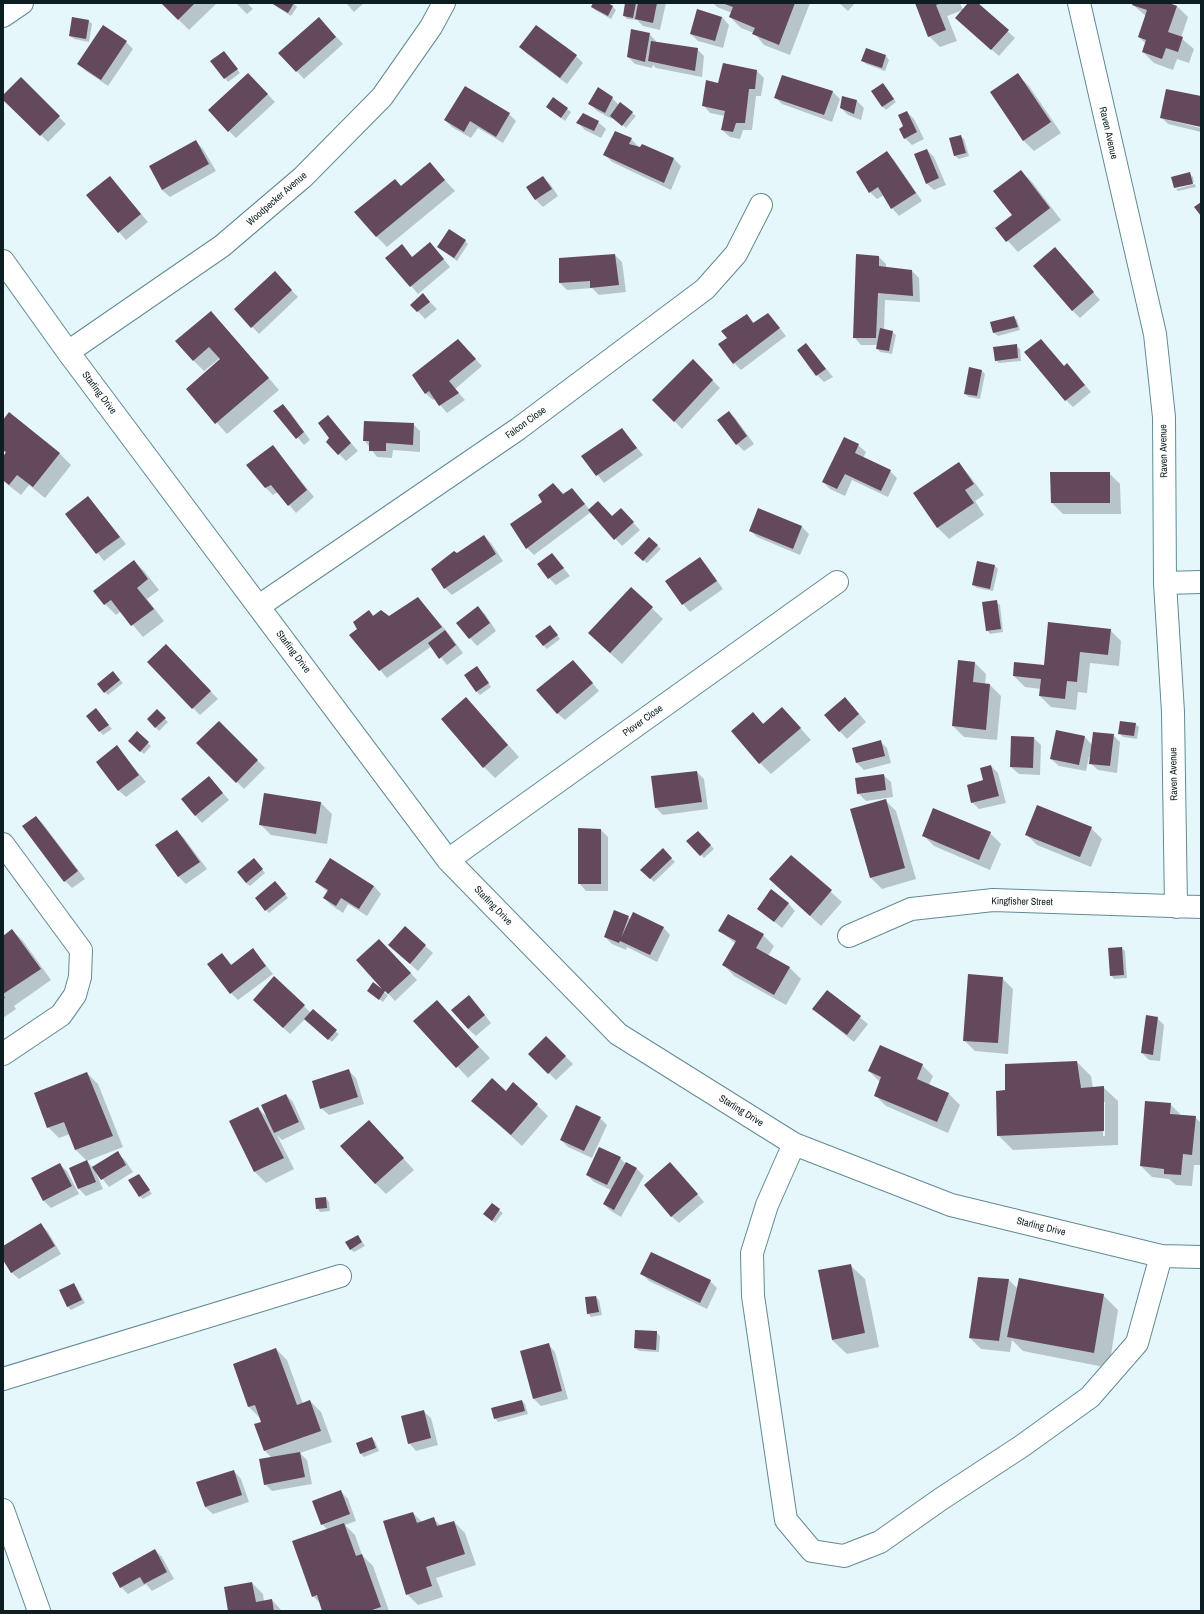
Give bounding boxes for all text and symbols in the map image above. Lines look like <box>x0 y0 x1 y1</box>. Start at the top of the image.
street label: Raven Avenue <box>1096 106 1120 160</box>
street label: Woodpecker Avenue <box>244 170 310 228</box>
street label: Starling Drive <box>79 369 119 417</box>
street label: Falcon Close <box>503 404 549 442</box>
street label: Raven Avenue <box>1158 424 1170 478</box>
street label: Starling Drive <box>273 628 313 676</box>
street label: Plover Close <box>621 702 665 740</box>
street label: Raven Avenue <box>1168 747 1180 801</box>
street label: Starling Drive <box>471 884 515 928</box>
street label: Kingfisher Street <box>991 895 1053 909</box>
street label: Starling Drive <box>717 1093 765 1129</box>
street label: Starling Drive <box>1015 1215 1067 1239</box>

